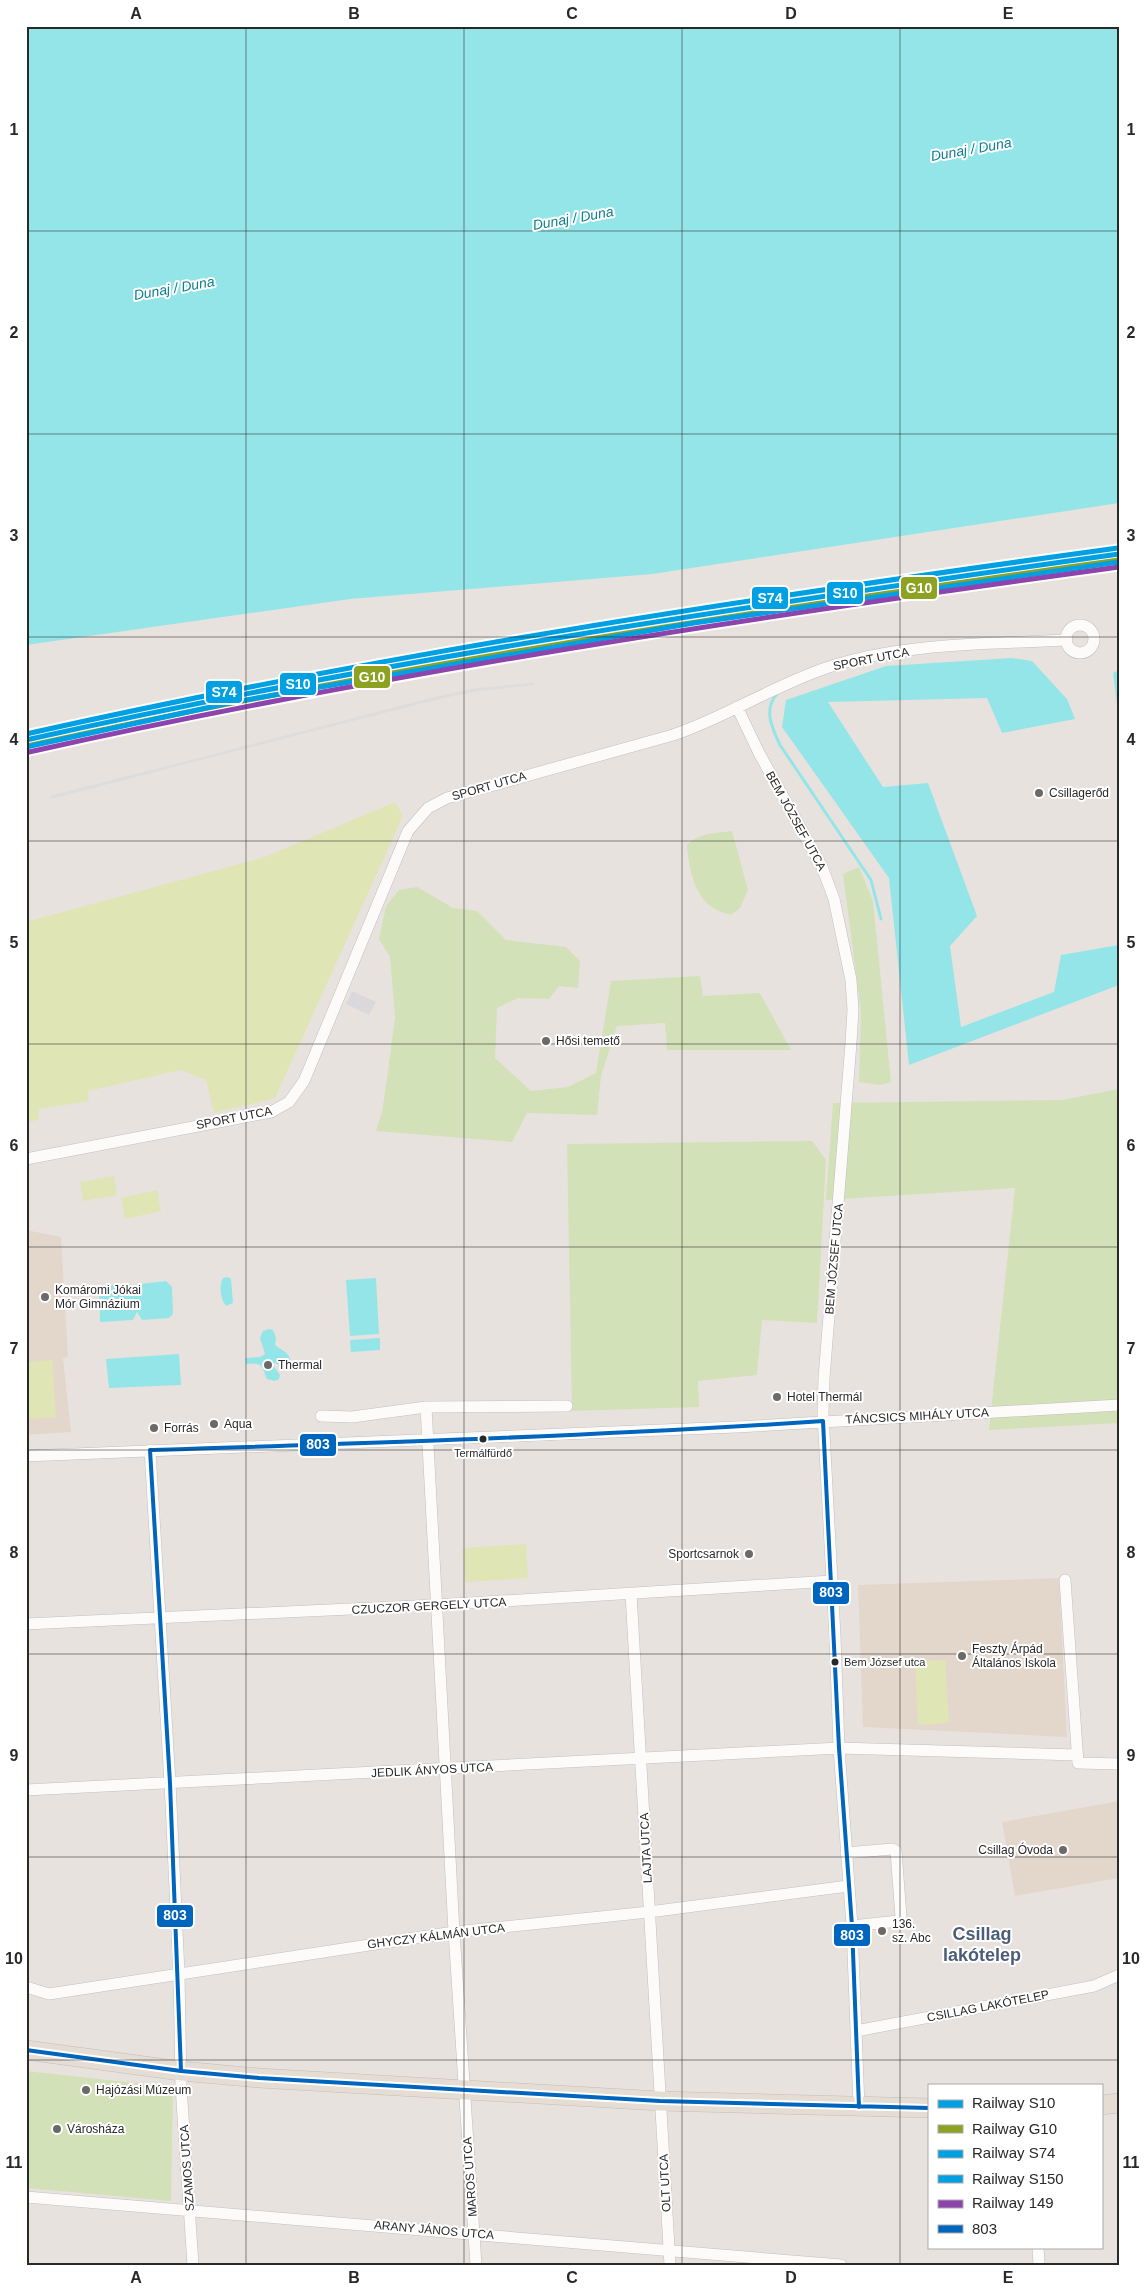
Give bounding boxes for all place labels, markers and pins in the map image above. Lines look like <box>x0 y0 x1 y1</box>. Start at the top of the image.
place label: Csillagerőd <box>1049 786 1109 800</box>
marker: Csillagerőd <box>1033 787 1045 799</box>
place label: Hősi temető <box>556 1034 620 1048</box>
marker: Hősi temető <box>540 1035 552 1047</box>
place label: Komáromi Jókai Mór Gimnázium <box>55 1283 141 1311</box>
marker: Komáromi Jókai Mór Gimnázium <box>39 1291 51 1303</box>
place label: Thermal <box>278 1358 322 1372</box>
marker: Thermal <box>262 1359 274 1371</box>
place label: Hotel Thermál <box>787 1390 862 1404</box>
marker: Hotel Thermál <box>771 1391 783 1403</box>
place label: Aqua <box>224 1417 252 1431</box>
marker: Aqua <box>208 1418 220 1430</box>
place label: Forrás <box>164 1421 199 1435</box>
marker: Forrás <box>148 1422 160 1434</box>
marker: Termálfürdő <box>478 1434 488 1444</box>
place label: Termálfürdő <box>454 1447 512 1459</box>
place label: Sportcsarnok <box>668 1547 740 1561</box>
marker: Sportcsarnok <box>743 1548 755 1560</box>
place label: Feszty Árpád Általános Iskola <box>972 1641 1056 1670</box>
marker: Feszty Árpád Általános Iskola <box>956 1650 968 1662</box>
place label: Bem József utca <box>844 1656 926 1668</box>
marker: Bem József utca <box>830 1657 840 1667</box>
place label: Csillag Óvoda <box>978 1842 1053 1857</box>
marker: Csillag Óvoda <box>1057 1844 1069 1856</box>
place label: 136. sz. Abc <box>892 1917 931 1945</box>
marker: 136. sz. Abc <box>876 1925 888 1937</box>
place label: Hajózási Múzeum <box>96 2083 191 2097</box>
marker: Hajózási Múzeum <box>80 2084 92 2096</box>
place label: Városháza <box>67 2122 125 2136</box>
marker: Városháza <box>51 2123 63 2135</box>

